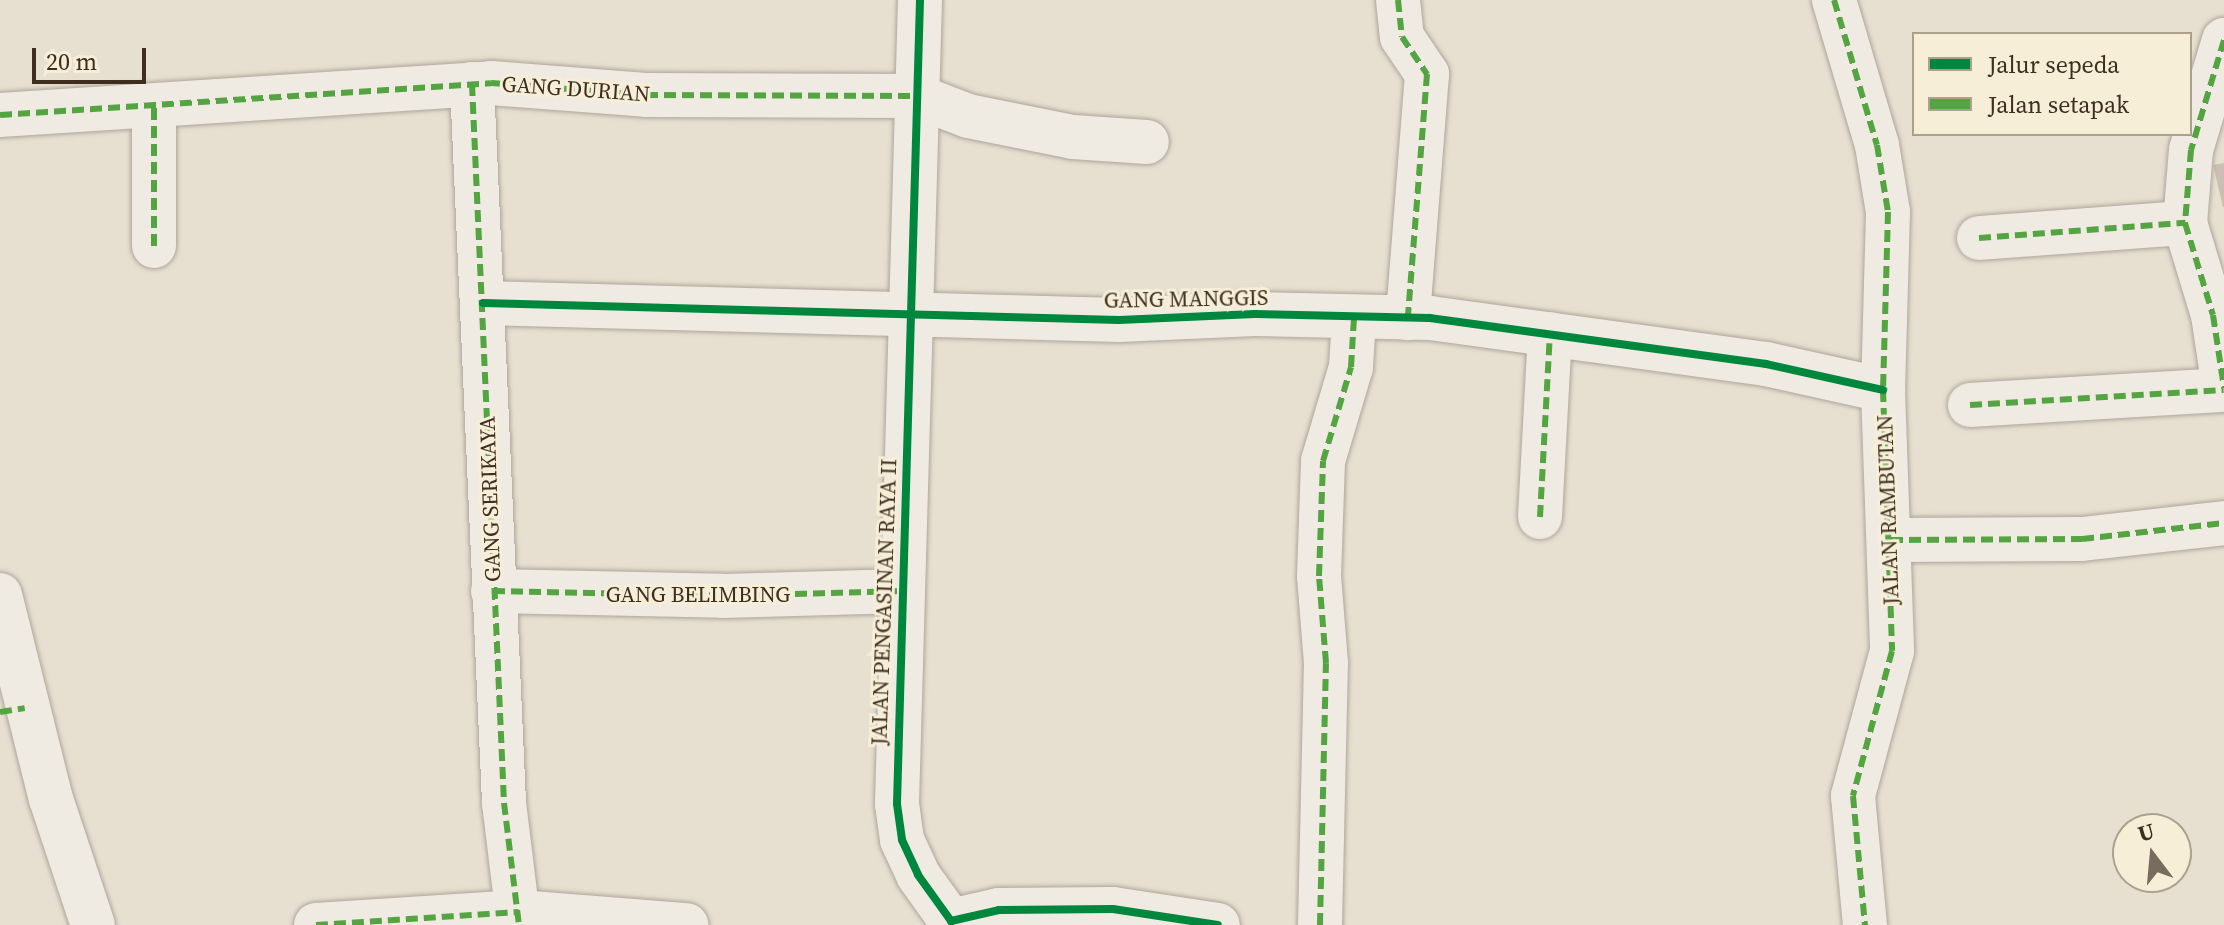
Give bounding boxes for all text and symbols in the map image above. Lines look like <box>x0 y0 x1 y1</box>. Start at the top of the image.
scale bar <box>36 32 150 82</box>
legend <box>1912 32 2192 136</box>
text: 20 m <box>46 45 97 78</box>
text: Jalur sepeda <box>1988 48 2119 81</box>
street label: GANG DURIAN <box>501 71 651 107</box>
text: Jalan setapak <box>1988 88 2129 121</box>
street label: GANG MANGGIS <box>1104 284 1268 314</box>
street label: JALAN RAMBUTAN <box>1871 414 1905 606</box>
street label: GANG SERIKAYA <box>474 416 506 582</box>
street label: JALAN PENGASINAN RAYA II <box>866 458 902 746</box>
street label: GANG BELIMBING <box>606 582 790 608</box>
north arrow <box>2112 813 2192 893</box>
text: U <box>2134 815 2158 848</box>

